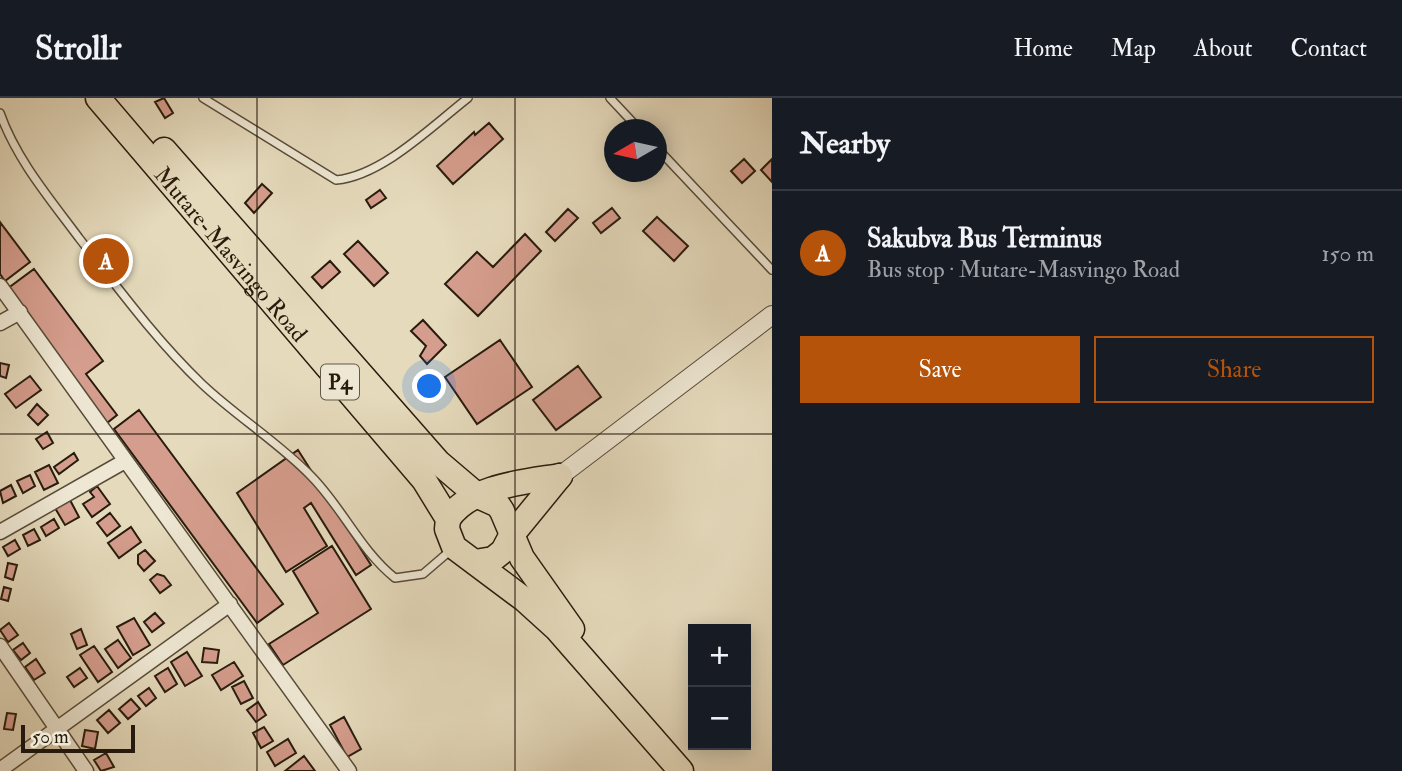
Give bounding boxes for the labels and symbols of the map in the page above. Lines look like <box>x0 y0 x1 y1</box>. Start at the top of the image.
north arrow <box>604 119 667 182</box>
street label: Mutare-Masvingo Road <box>148 161 314 348</box>
pin: A <box>83 235 129 287</box>
road number: P4 <box>321 364 359 400</box>
your location <box>412 369 446 403</box>
scale bar <box>21 722 135 754</box>

